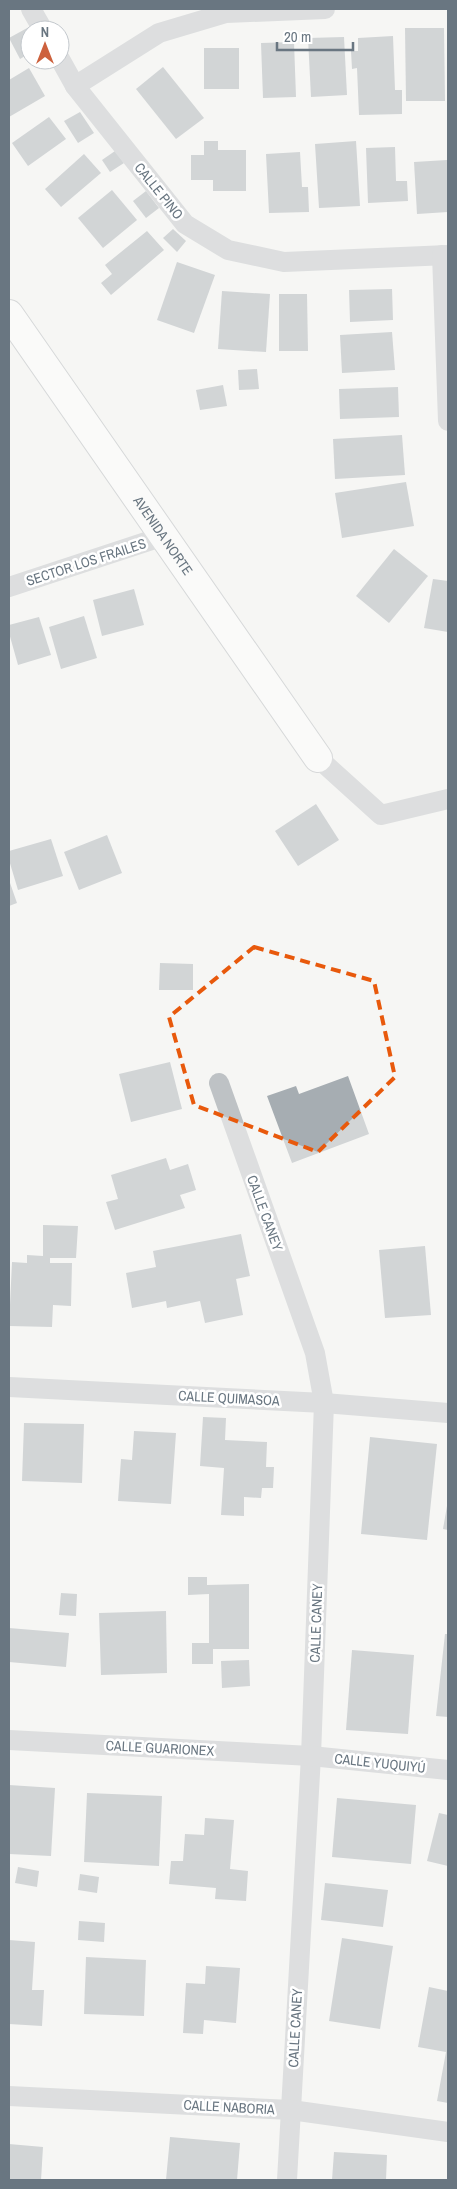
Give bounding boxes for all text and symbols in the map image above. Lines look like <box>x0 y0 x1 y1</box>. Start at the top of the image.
north arrow <box>20 20 70 70</box>
scale bar <box>277 20 353 52</box>
text: N <box>41 23 49 41</box>
text: 20 m <box>284 26 311 47</box>
street label: CALLE PINO <box>131 159 187 223</box>
street label: AVENIDA NORTE <box>129 492 197 579</box>
street label: SECTOR LOS FRAILES <box>24 534 148 590</box>
street label: CALLE CANEY <box>243 1173 287 1254</box>
street label: CALLE QUIMASOA <box>178 1386 280 1410</box>
street label: CALLE CANEY <box>306 1583 326 1663</box>
street label: CALLE GUARIONEX <box>105 1736 215 1760</box>
street label: CALLE YUQUIYÚ <box>333 1749 427 1777</box>
street label: CALLE CANEY <box>284 1988 306 2068</box>
street label: CALLE NABORIA <box>183 2096 275 2118</box>

